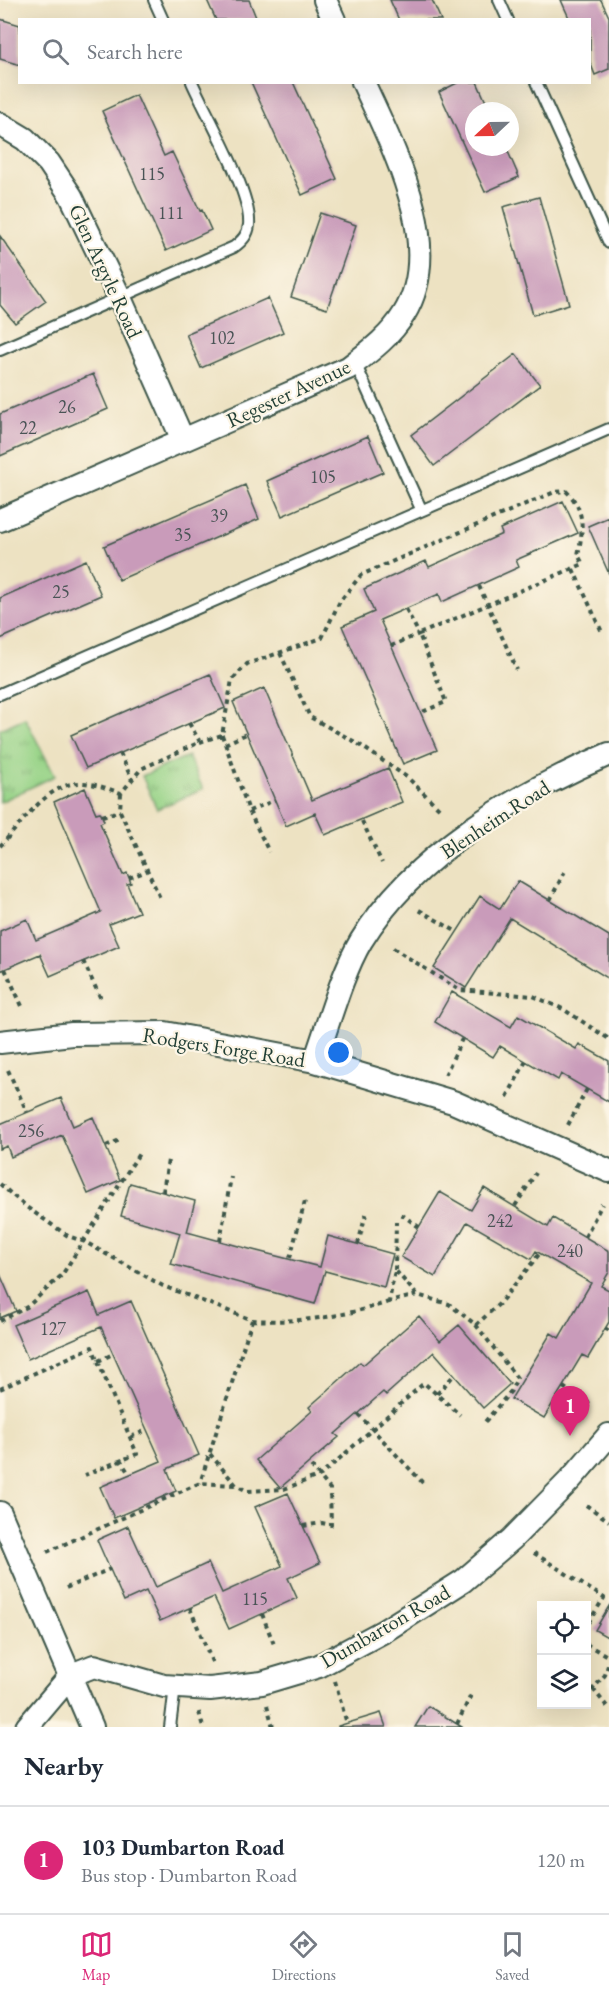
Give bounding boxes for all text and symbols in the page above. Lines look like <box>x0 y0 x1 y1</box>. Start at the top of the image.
search box <box>18 18 591 84</box>
icon: search <box>39 35 72 68</box>
text: Search here <box>87 37 182 66</box>
north arrow <box>465 102 519 156</box>
house number: 115 <box>139 162 165 185</box>
street label: Glen Argyle Road <box>63 200 149 343</box>
house number: 111 <box>158 201 184 224</box>
house number: 102 <box>209 326 235 349</box>
street label: Regester Avenue <box>222 353 354 433</box>
house number: 26 <box>58 395 76 418</box>
house number: 22 <box>19 416 37 439</box>
house number: 105 <box>310 465 336 488</box>
house number: 39 <box>210 504 228 527</box>
house number: 35 <box>174 523 192 546</box>
house number: 25 <box>52 580 70 603</box>
street label: Blenheim Road <box>435 773 555 864</box>
street label: Rodgers Forge Road <box>141 1021 308 1073</box>
your location <box>324 1038 353 1067</box>
house number: 256 <box>18 1119 44 1142</box>
house number: 242 <box>487 1209 513 1232</box>
house number: 240 <box>557 1239 583 1262</box>
house number: 127 <box>40 1317 66 1340</box>
pin: 1 <box>550 1386 590 1436</box>
street label: Dumbarton Road <box>315 1578 455 1674</box>
house number: 115 <box>242 1587 268 1610</box>
map controls <box>537 1601 591 1709</box>
button: locate <box>537 1601 591 1655</box>
button: layers <box>537 1655 591 1709</box>
text: Nearby <box>24 1749 104 1783</box>
text: 103 Dumbarton Road <box>81 1833 285 1862</box>
text: 1 <box>38 1847 49 1873</box>
text: 120 m <box>537 1847 585 1873</box>
text: Bus stop · Dumbarton Road <box>81 1862 297 1888</box>
tab: Map <box>80 1928 113 1985</box>
tab: Directions <box>272 1928 336 1985</box>
tab: Saved <box>495 1928 529 1985</box>

